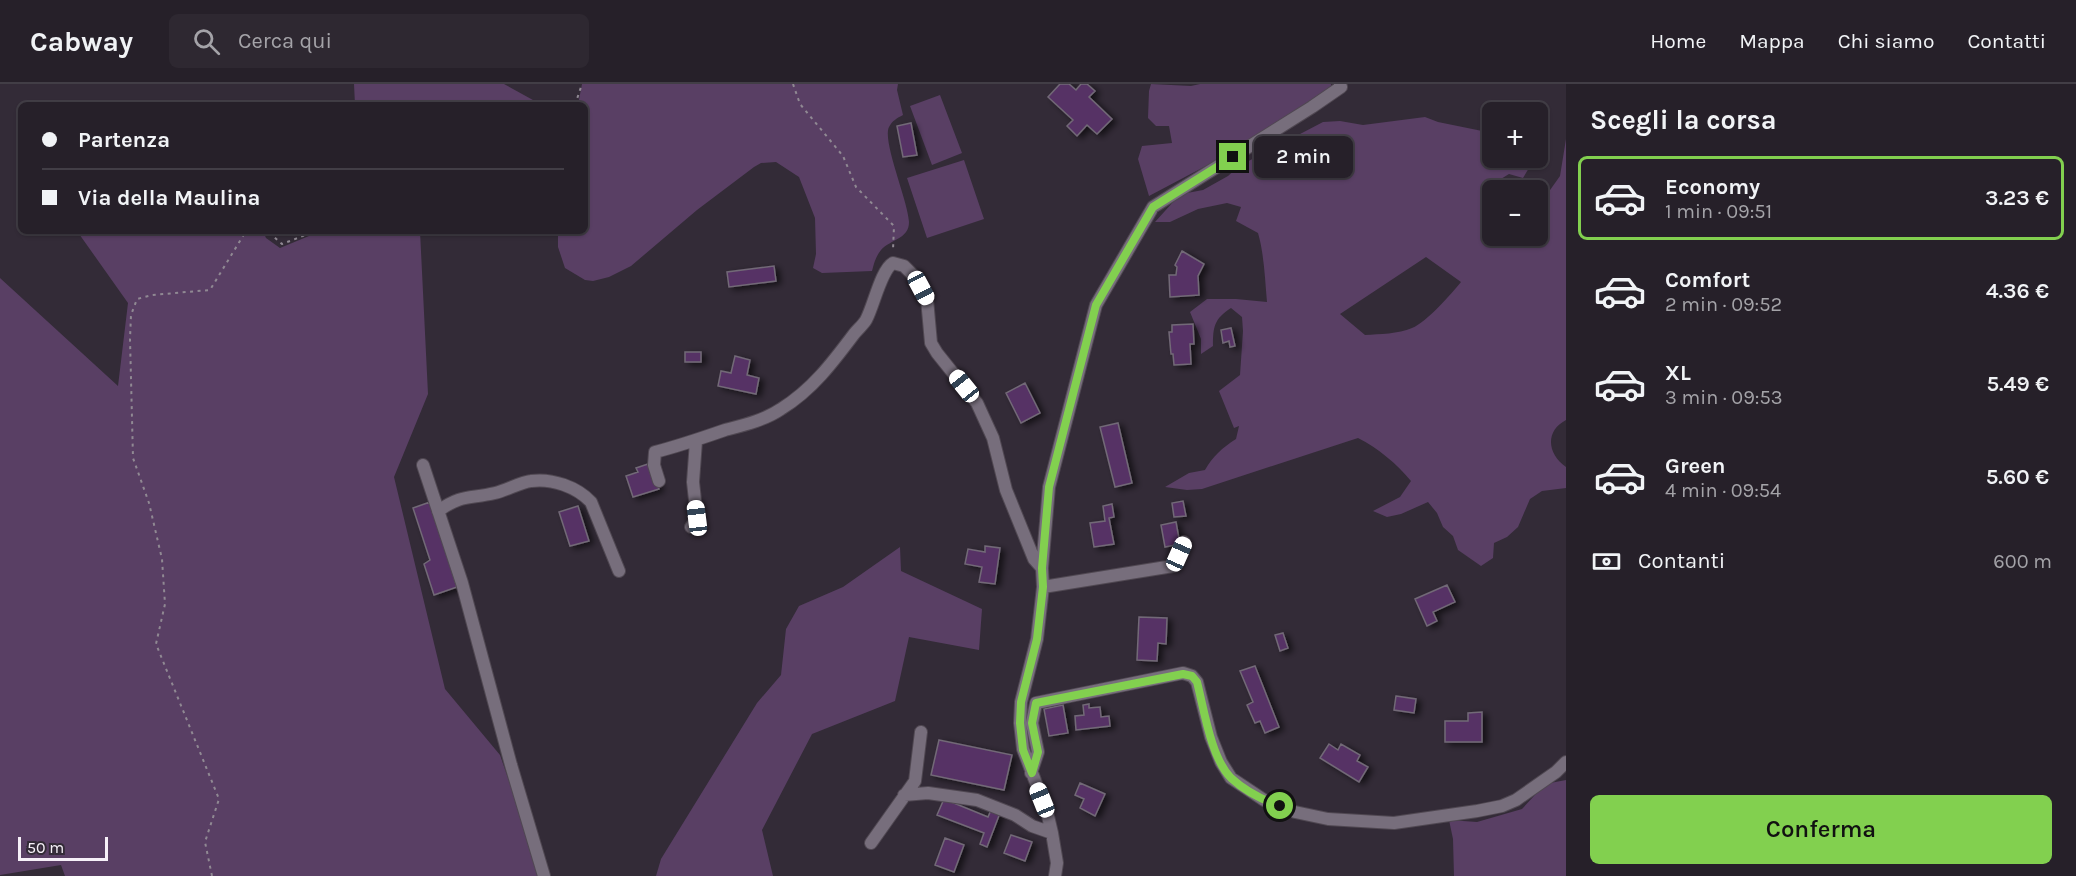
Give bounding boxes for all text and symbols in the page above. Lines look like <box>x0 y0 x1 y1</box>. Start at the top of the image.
search box <box>169 14 589 68</box>
text: Cabway <box>30 25 133 58</box>
icon: search <box>190 25 223 58</box>
text: Cerca qui <box>238 28 332 54</box>
text: Home <box>1650 29 1706 53</box>
text: Mappa <box>1739 29 1805 53</box>
text: Chi siamo <box>1838 29 1934 53</box>
text: Contatti <box>1967 29 2046 53</box>
map controls <box>1482 102 1548 246</box>
button: + <box>1482 102 1548 168</box>
text: Scegli la corsa <box>1590 104 1777 136</box>
text: Partenza <box>78 127 170 153</box>
callout: 2 min <box>1254 136 1353 178</box>
route end <box>1219 143 1246 170</box>
text: 2 min <box>1276 145 1331 168</box>
icon: car <box>1593 171 1647 225</box>
text: Economy <box>1665 174 1760 200</box>
button: − <box>1482 180 1548 246</box>
text: Via della Maulina <box>78 185 260 211</box>
text: 3.23 € <box>1985 185 2049 211</box>
text: 1 min · 09:51 <box>1665 200 1772 223</box>
icon: car <box>1593 264 1647 318</box>
text: Comfort <box>1665 267 1750 293</box>
car <box>905 268 937 308</box>
text: 4.36 € <box>1986 278 2049 304</box>
text: 2 min · 09:52 <box>1665 293 1782 316</box>
icon: car <box>1593 357 1647 411</box>
text: XL <box>1665 360 1691 386</box>
car <box>946 366 982 406</box>
text: 5.49 € <box>1986 371 2049 397</box>
text: 3 min · 09:53 <box>1665 386 1783 409</box>
icon: car <box>1593 450 1647 504</box>
text: Green <box>1665 453 1726 479</box>
text: 5.60 € <box>1986 464 2049 490</box>
text: 4 min · 09:54 <box>1665 479 1781 502</box>
car <box>686 499 708 537</box>
car <box>1163 534 1195 574</box>
icon: cash <box>1590 545 1623 578</box>
text: Contanti <box>1638 548 1725 574</box>
text: 600 m <box>1993 550 2052 573</box>
car <box>1027 780 1057 820</box>
route start <box>1266 792 1293 819</box>
button: Conferma <box>1590 795 2052 864</box>
scale bar <box>18 834 108 862</box>
text: 50 m <box>27 838 64 857</box>

